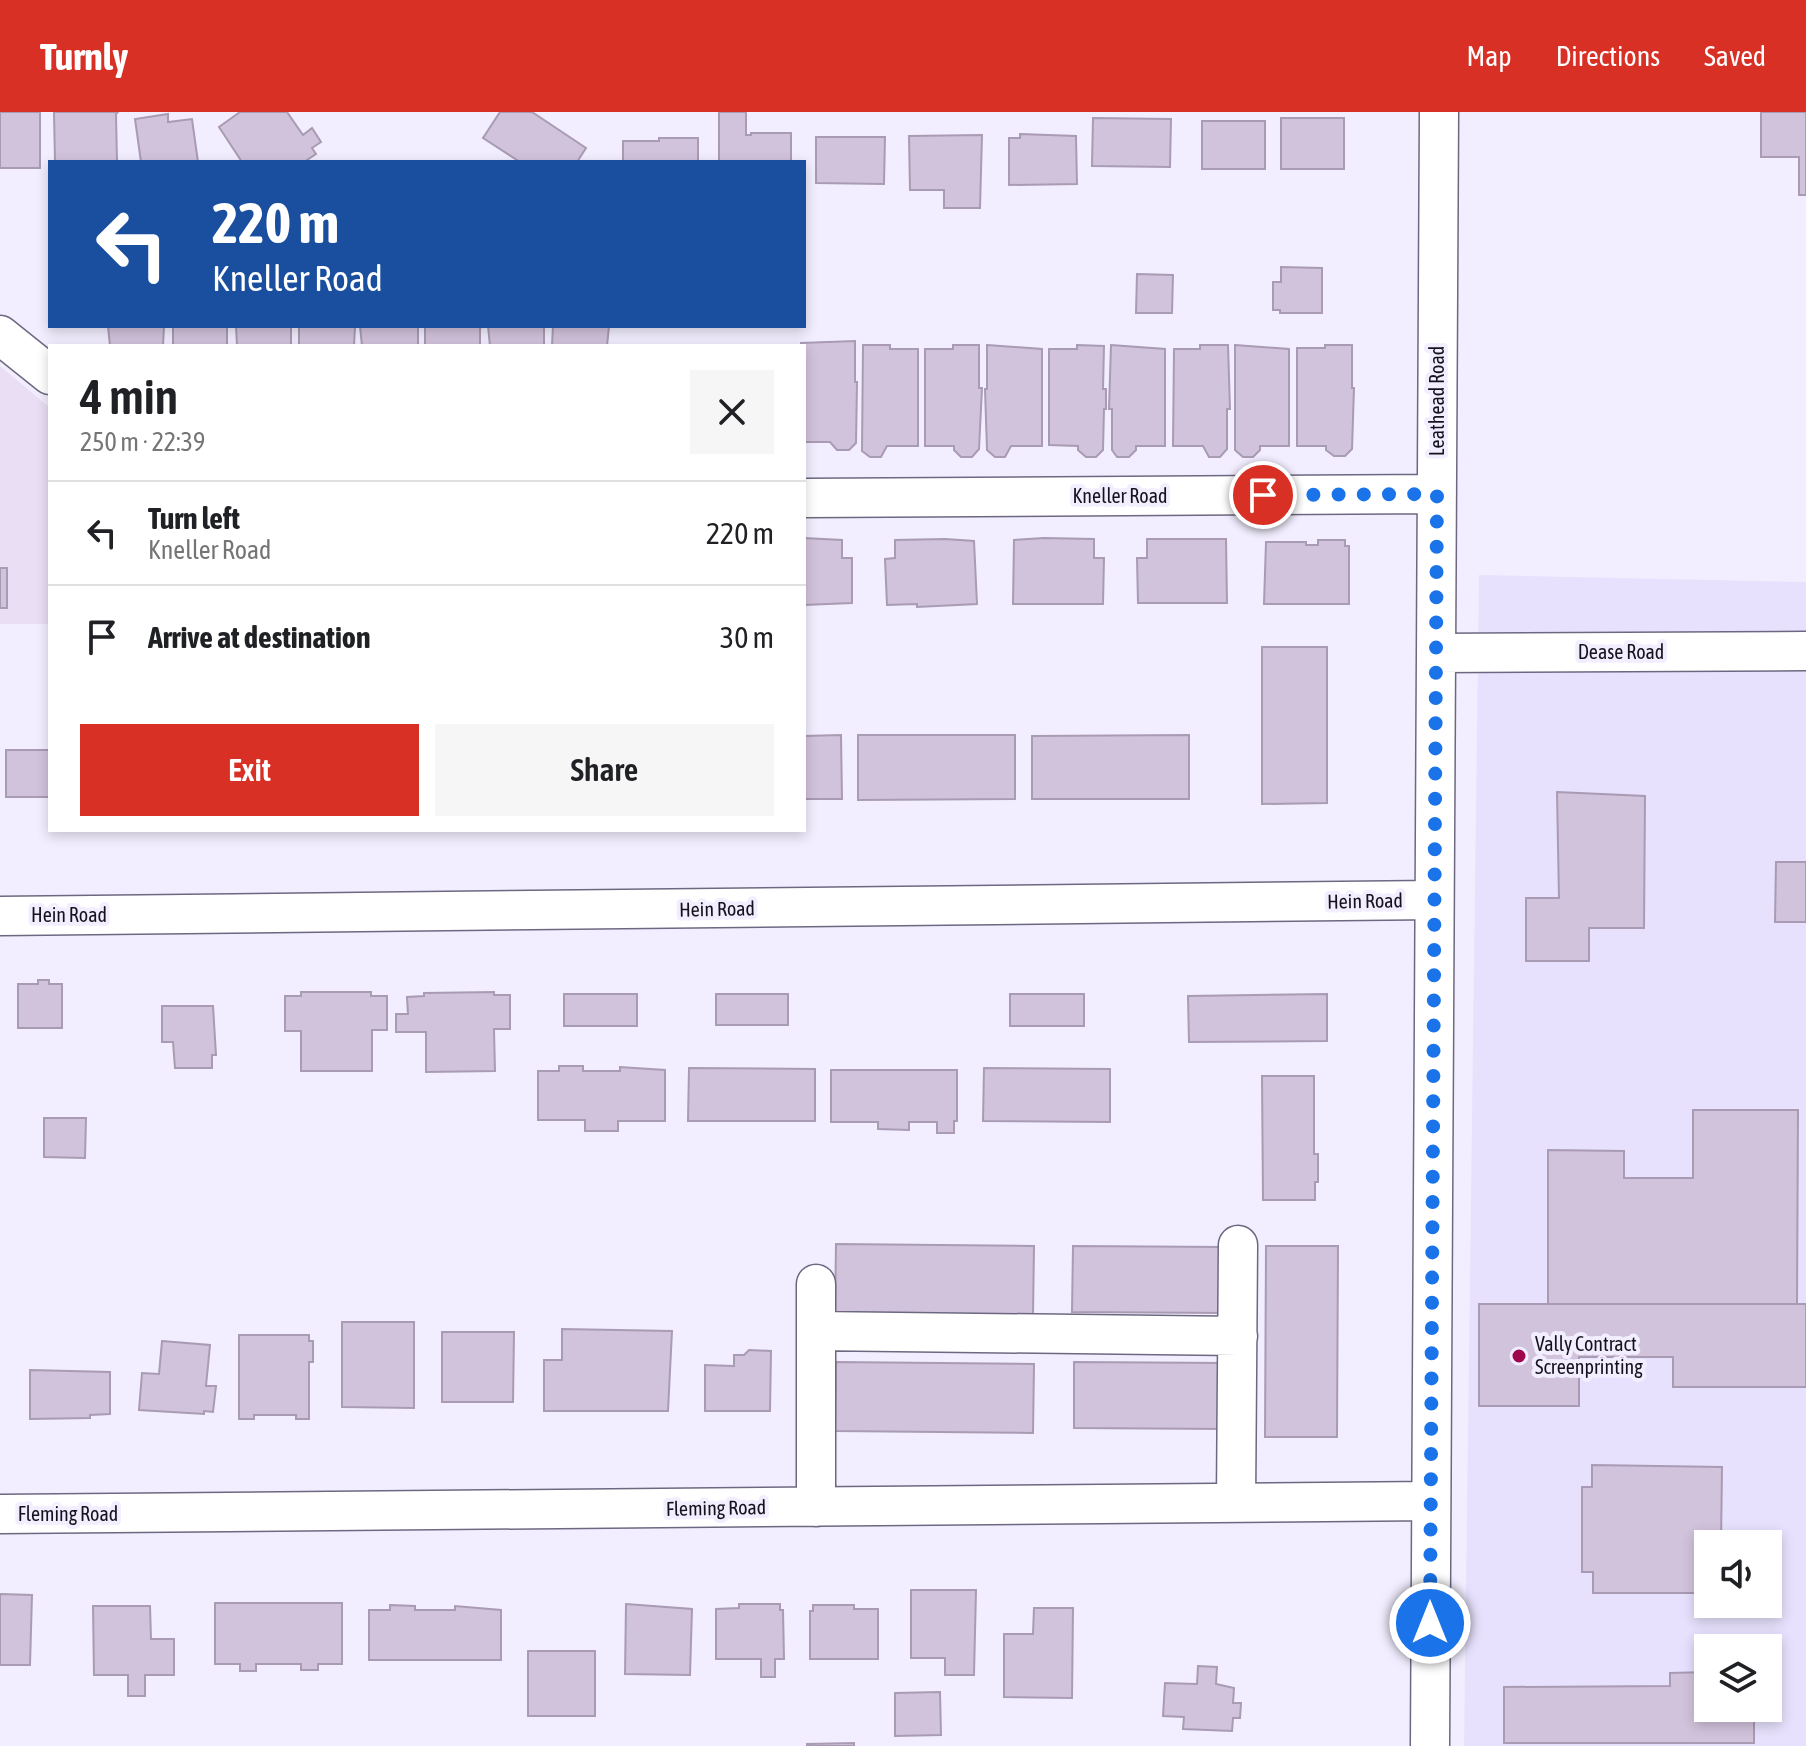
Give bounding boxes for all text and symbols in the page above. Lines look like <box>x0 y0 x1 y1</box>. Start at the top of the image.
text: Turnly <box>40 35 128 78</box>
text: Map <box>1467 40 1512 72</box>
text: Directions <box>1556 40 1660 72</box>
text: Saved <box>1704 40 1766 72</box>
text: 220 m <box>212 191 339 255</box>
icon: left <box>80 192 184 296</box>
text: Kneller Road <box>212 257 383 299</box>
street label: Leathead Road <box>1425 346 1448 456</box>
text: 4 min <box>80 369 178 424</box>
button: close <box>690 370 774 454</box>
text: 250 m · 22:39 <box>80 427 205 457</box>
pin <box>1229 461 1297 529</box>
icon: arrive <box>1241 473 1285 517</box>
street label: Kneller Road <box>1073 484 1167 507</box>
text: Turn left <box>148 501 240 535</box>
icon: left <box>80 511 124 555</box>
text: 220 m <box>706 516 774 550</box>
text: Kneller Road <box>148 535 271 565</box>
icon: arrive <box>80 615 124 659</box>
text: Arrive at destination <box>148 620 370 654</box>
text: 30 m <box>720 620 774 654</box>
street label: Dease Road <box>1578 640 1664 663</box>
button: Exit <box>80 724 419 816</box>
button: Share <box>435 724 774 816</box>
street label: Hein Road <box>1327 888 1403 913</box>
street label: Hein Road <box>679 896 755 921</box>
street label: Hein Road <box>31 903 107 926</box>
place label: Vally Contract Screenprinting <box>1535 1332 1643 1378</box>
marker: Vally Contract Screenprinting <box>1510 1347 1528 1365</box>
street label: Fleming Road <box>666 1495 766 1520</box>
street label: Fleming Road <box>18 1502 118 1525</box>
map controls <box>1694 1530 1782 1722</box>
button: sound <box>1694 1530 1782 1618</box>
position arrow <box>1388 1581 1472 1665</box>
button: layers <box>1694 1634 1782 1722</box>

